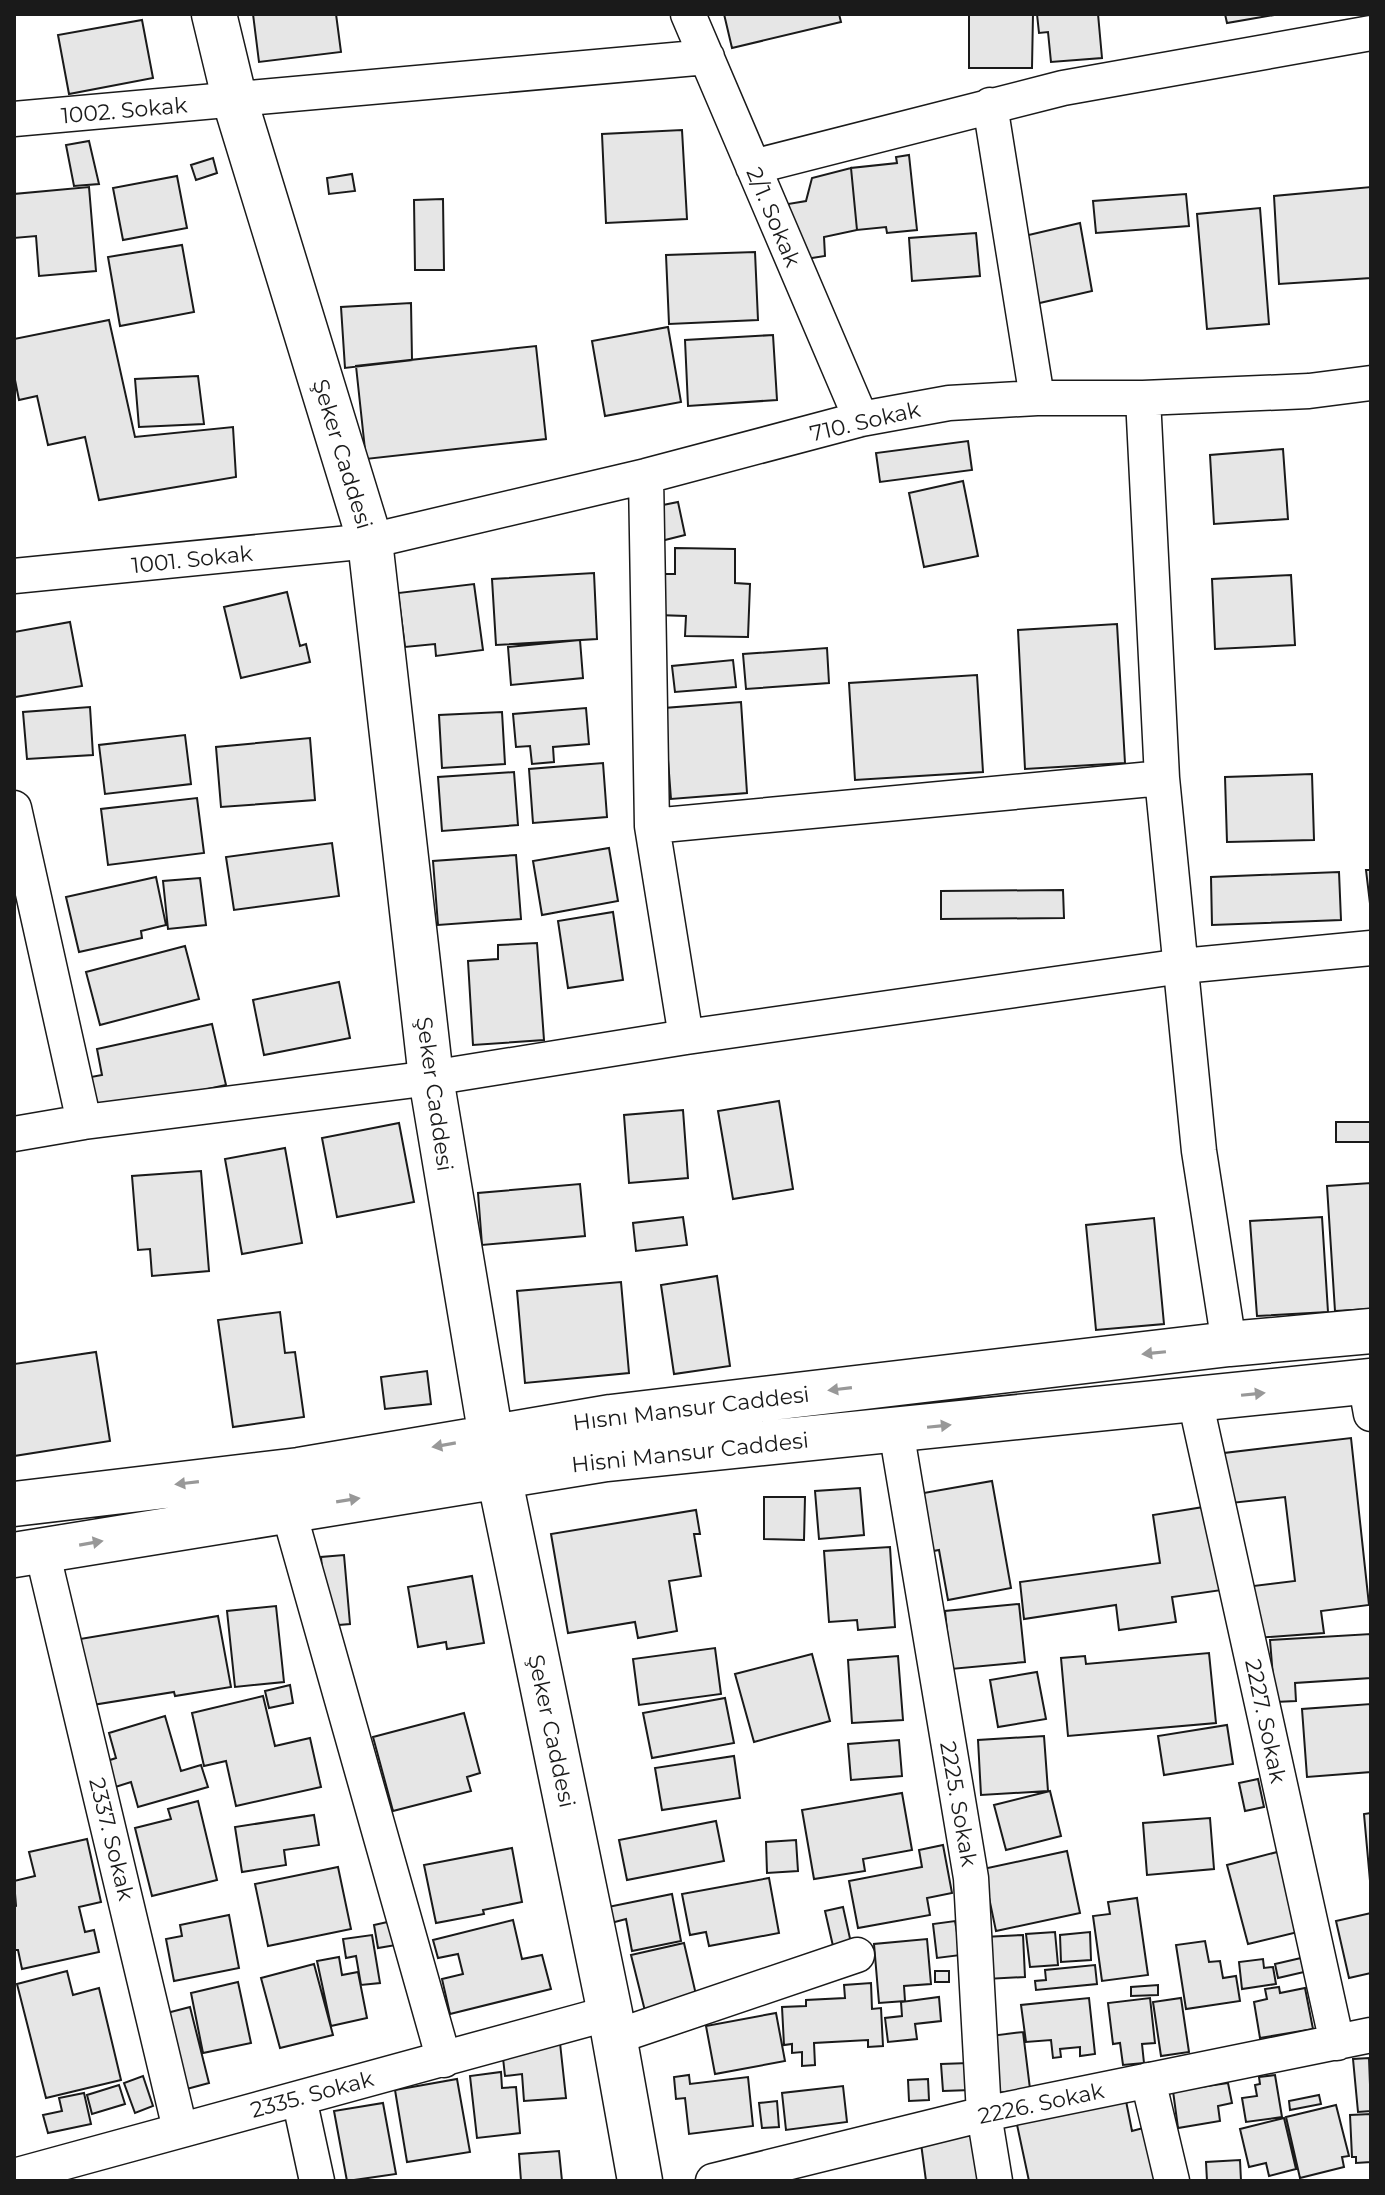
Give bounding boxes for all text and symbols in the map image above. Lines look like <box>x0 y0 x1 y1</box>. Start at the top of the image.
street label: 1002. Sokak <box>60 91 189 129</box>
street label: 2/1. Sokak <box>740 163 807 272</box>
street label: Şeker Caddesi <box>307 376 378 532</box>
street label: 710. Sokak <box>807 396 924 447</box>
street label: 1001. Sokak <box>130 540 255 579</box>
street label: Şeker Caddesi <box>410 1015 459 1173</box>
one-way arrow <box>1141 1346 1166 1359</box>
street label: Hısnı Mansur Caddesi <box>571 1381 811 1436</box>
one-way arrow <box>827 1383 852 1396</box>
one-way arrow <box>1241 1387 1266 1400</box>
one-way arrow <box>927 1419 952 1432</box>
street label: Hisni Mansur Caddesi <box>570 1427 810 1478</box>
one-way arrow <box>431 1439 456 1452</box>
one-way arrow <box>174 1477 199 1490</box>
one-way arrow <box>335 1494 360 1506</box>
one-way arrow <box>79 1536 104 1548</box>
street label: Şeker Caddesi <box>522 1652 581 1810</box>
street label: 2227. Sokak <box>1239 1657 1292 1786</box>
street label: 2225. Sokak <box>934 1739 983 1870</box>
street label: 2337. Sokak <box>83 1775 140 1904</box>
street label: 2335. Sokak <box>248 2065 377 2124</box>
street label: 2226. Sokak <box>976 2077 1107 2130</box>

